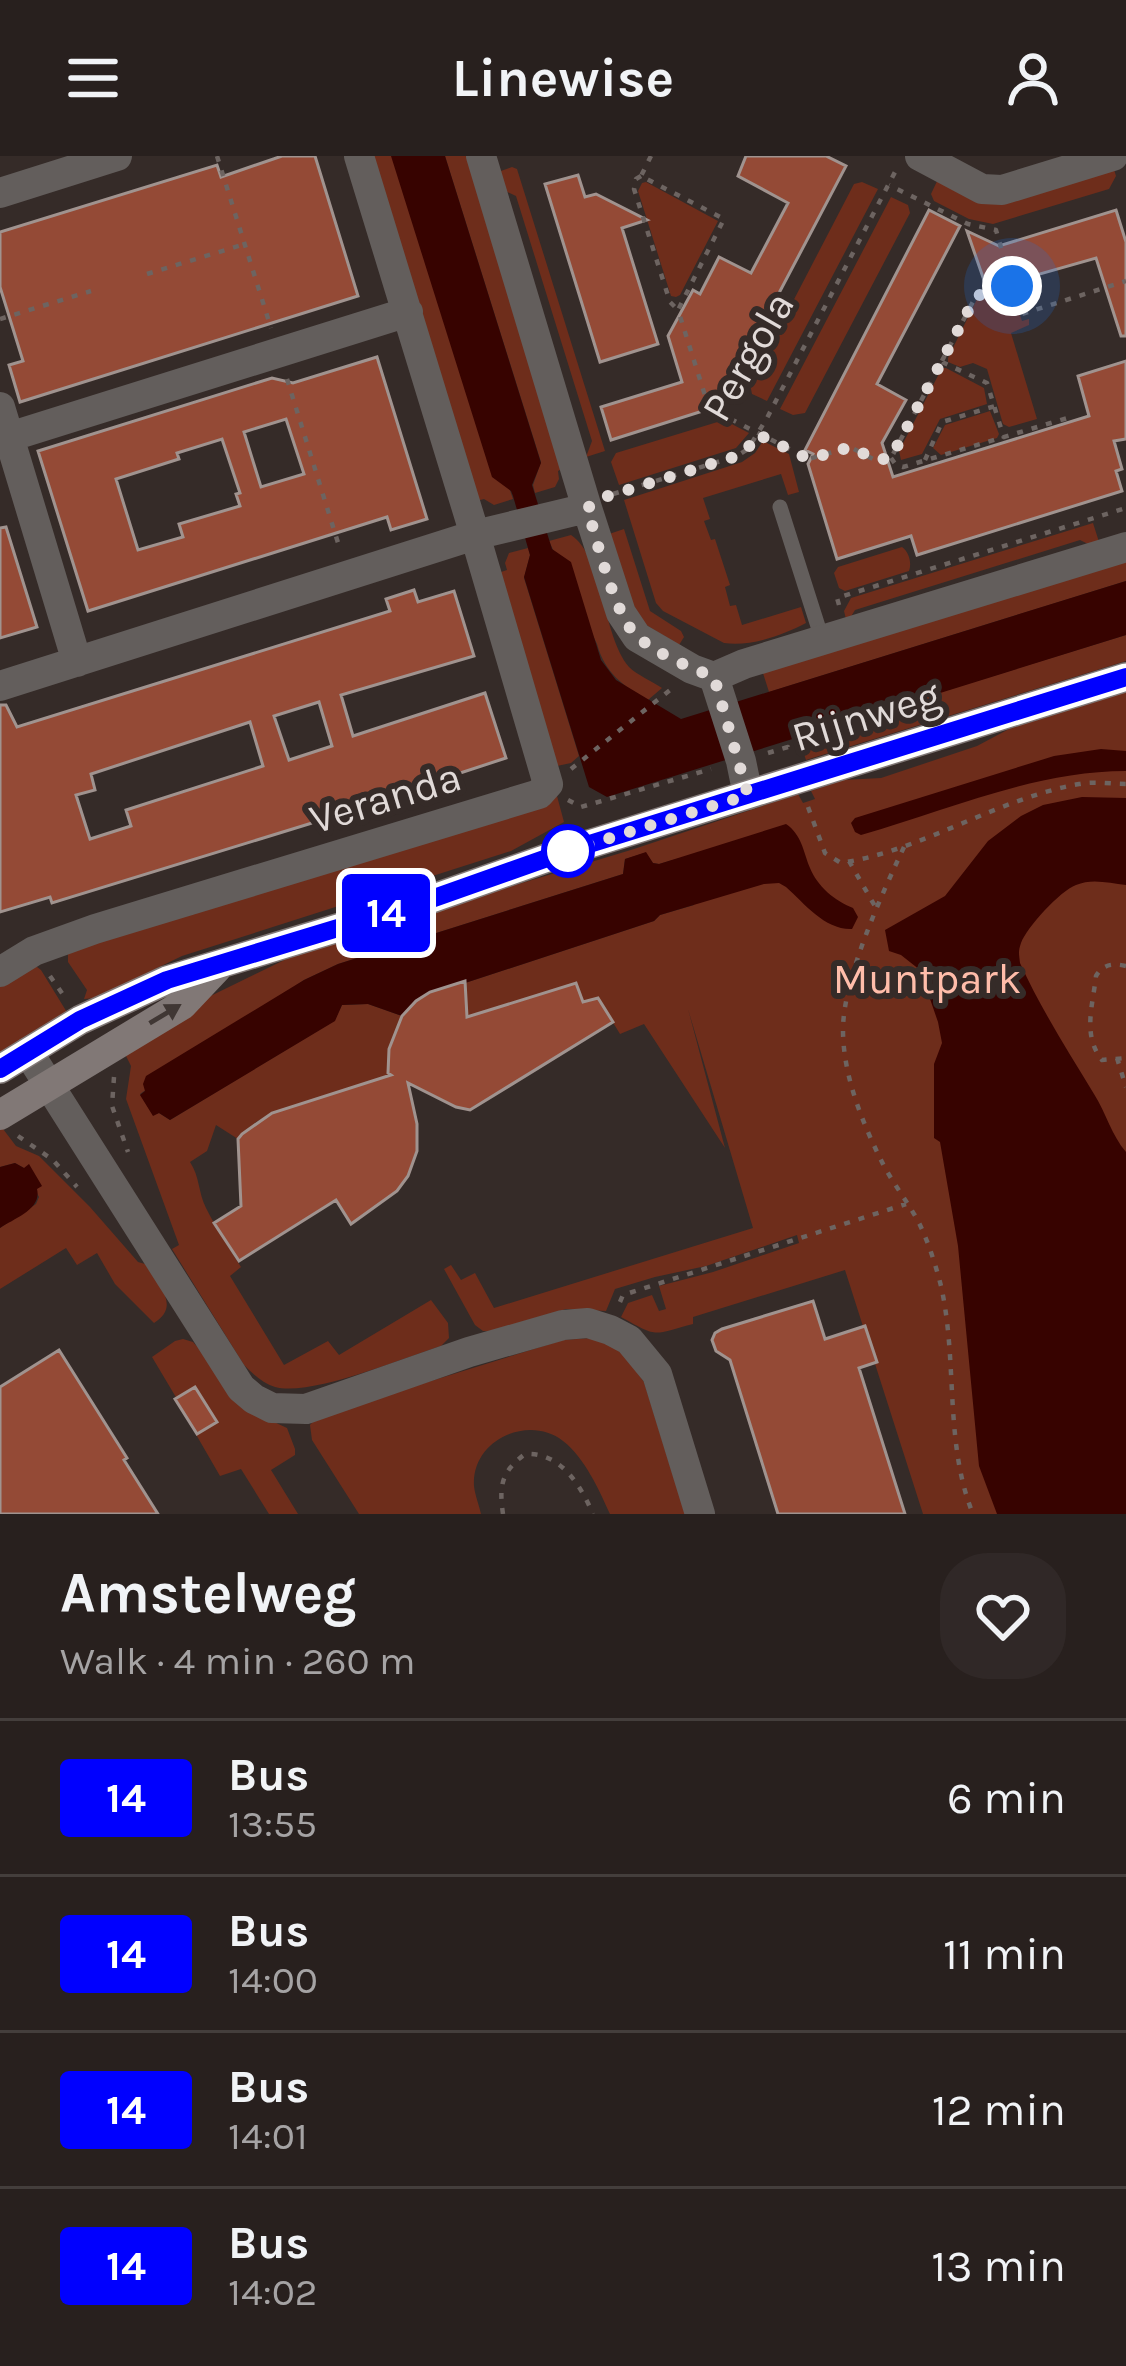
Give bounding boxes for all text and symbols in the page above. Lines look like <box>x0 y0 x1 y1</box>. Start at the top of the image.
icon: menu <box>60 45 126 111</box>
icon: person <box>1000 45 1066 111</box>
text: Linewise <box>452 46 674 110</box>
your location <box>982 256 1042 316</box>
street label: Pergola <box>691 283 805 430</box>
street label: Rijnweg <box>786 670 947 762</box>
street label: Veranda <box>304 751 467 845</box>
unlabelled marker <box>543 826 593 876</box>
line badge: 14 <box>332 874 440 952</box>
text: 14 <box>366 888 406 938</box>
park label: Muntpark <box>833 954 1021 1004</box>
one-way arrow <box>149 1004 182 1026</box>
button: heart <box>940 1553 1066 1679</box>
text: Amstelweg <box>60 1560 356 1626</box>
text: Walk · 4 min · 260 m <box>60 1638 415 1684</box>
text: Bus <box>228 1749 309 1801</box>
text: 6 min <box>947 1772 1066 1824</box>
text: 14 <box>106 1773 146 1823</box>
text: 13:55 <box>228 1801 317 1847</box>
text: Bus <box>228 1905 309 1957</box>
text: 11 min <box>943 1928 1066 1980</box>
text: 14 <box>106 1929 146 1979</box>
text: 14:00 <box>228 1957 318 2003</box>
text: Bus <box>228 2061 309 2113</box>
text: 12 min <box>932 2084 1066 2136</box>
text: 14 <box>106 2085 146 2135</box>
text: 14:01 <box>228 2113 308 2159</box>
text: Bus <box>228 2217 309 2269</box>
text: 13 min <box>931 2240 1066 2292</box>
text: 14 <box>106 2241 146 2291</box>
text: 14:02 <box>228 2269 317 2315</box>

